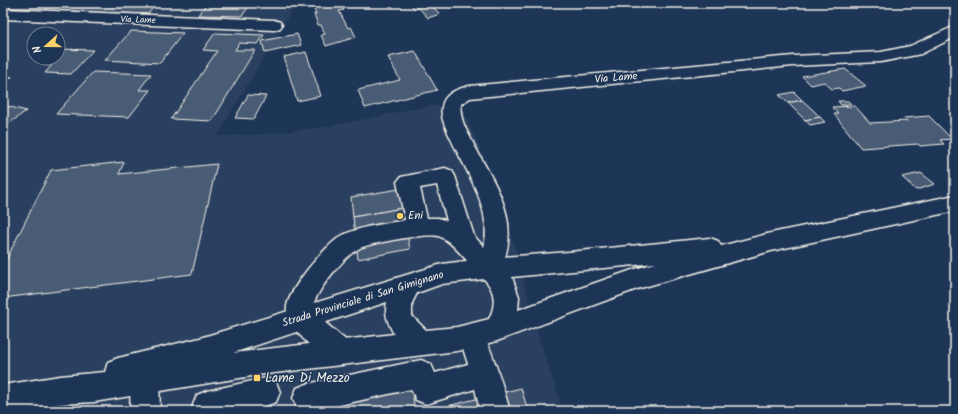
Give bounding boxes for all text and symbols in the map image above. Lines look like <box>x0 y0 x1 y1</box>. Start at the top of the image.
street label: Via Lame <box>120 12 156 28</box>
north arrow <box>26 26 66 66</box>
text: N <box>28 43 47 56</box>
street label: Via Lame <box>594 67 638 89</box>
place label: Eni <box>408 207 423 225</box>
marker: Eni <box>395 211 405 221</box>
street label: Strada Provinciale di San Gimignano <box>280 266 446 332</box>
place label: Lame Di Mezzo <box>265 368 350 389</box>
marker: Lame Di Mezzo <box>252 373 262 383</box>

